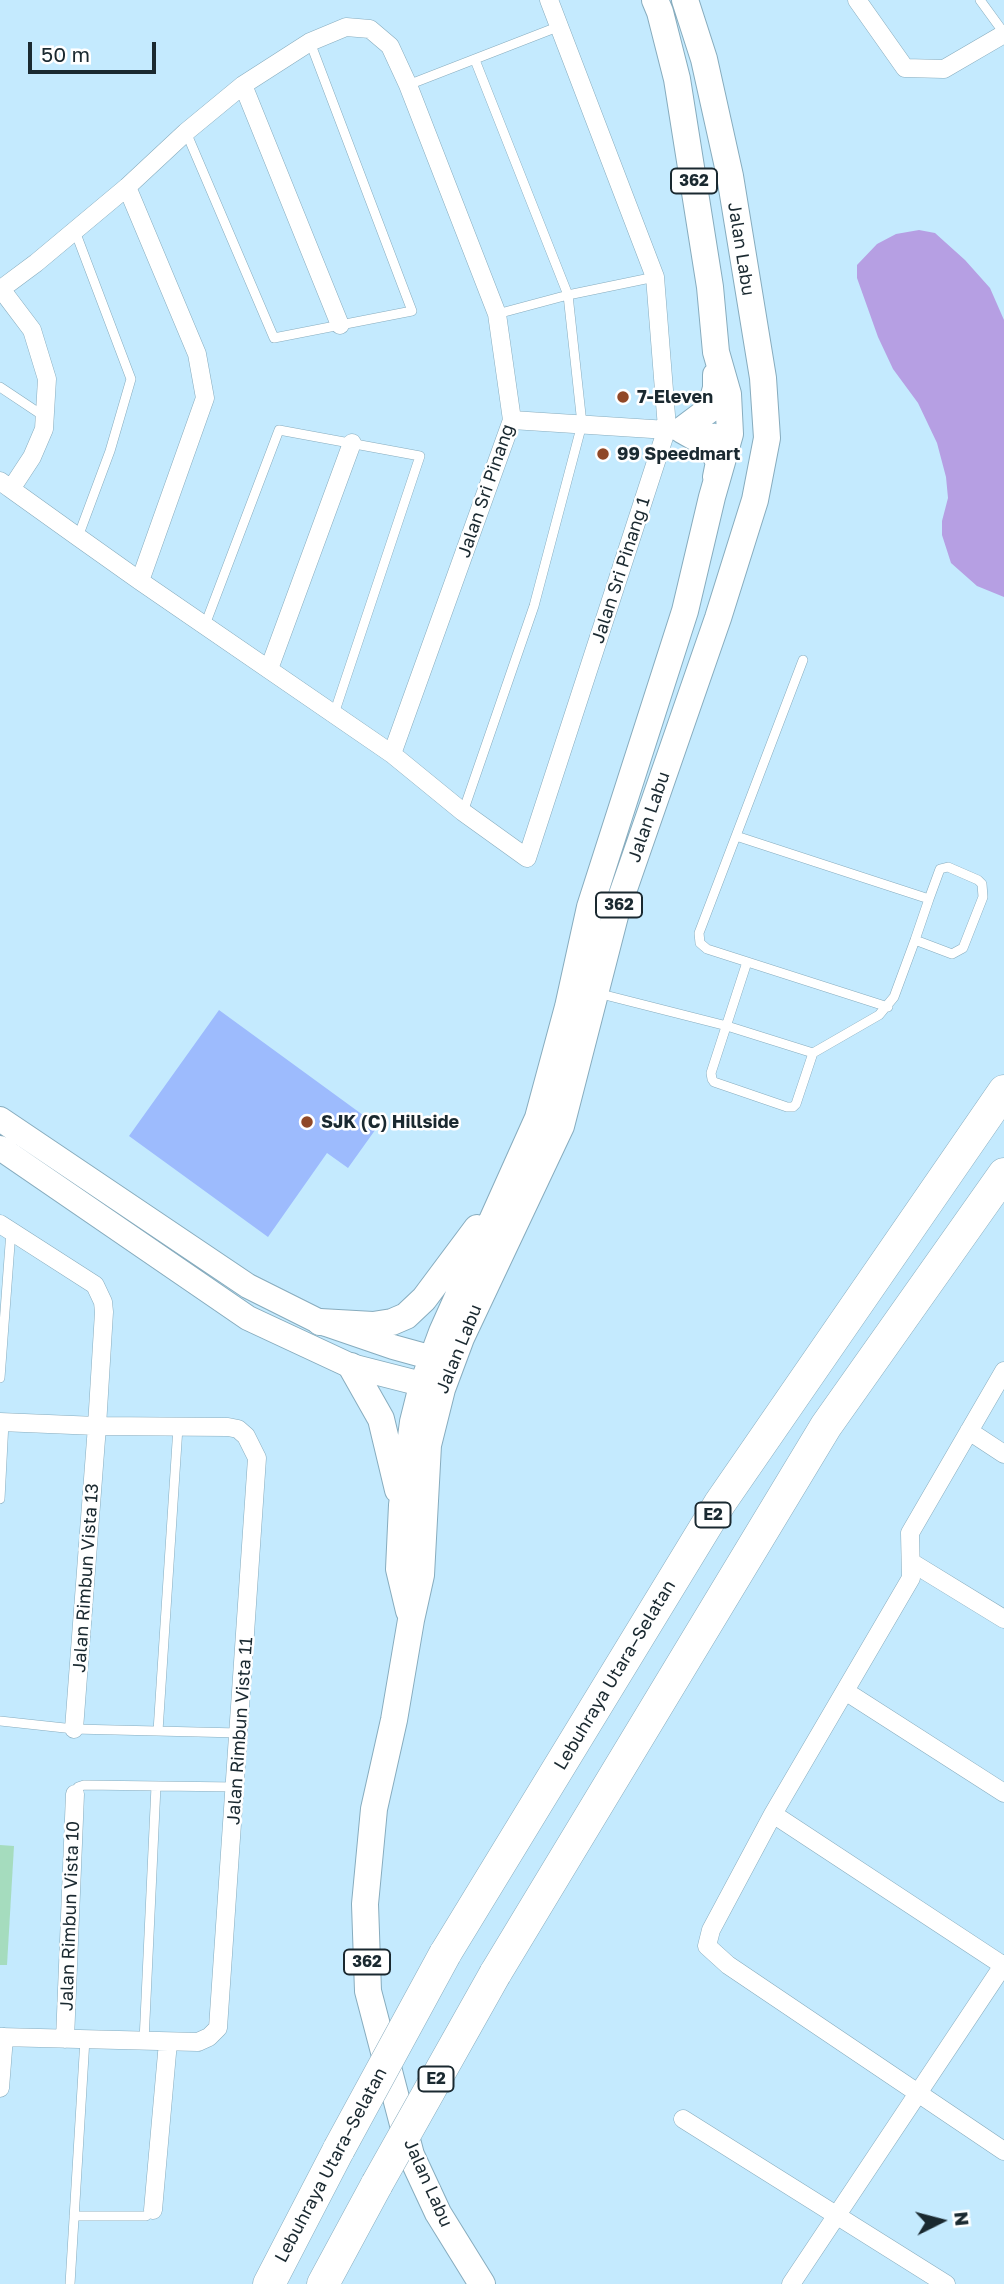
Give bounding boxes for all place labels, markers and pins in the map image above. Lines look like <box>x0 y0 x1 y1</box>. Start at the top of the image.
place label: 7-Eleven <box>637 386 713 408</box>
marker: 7-Eleven <box>615 389 631 405</box>
place label: 99 Speedmart <box>617 443 741 465</box>
marker: 99 Speedmart <box>595 446 611 462</box>
place label: SJK (C) Hillside <box>321 1111 459 1133</box>
marker: SJK (C) Hillside <box>299 1114 315 1130</box>

